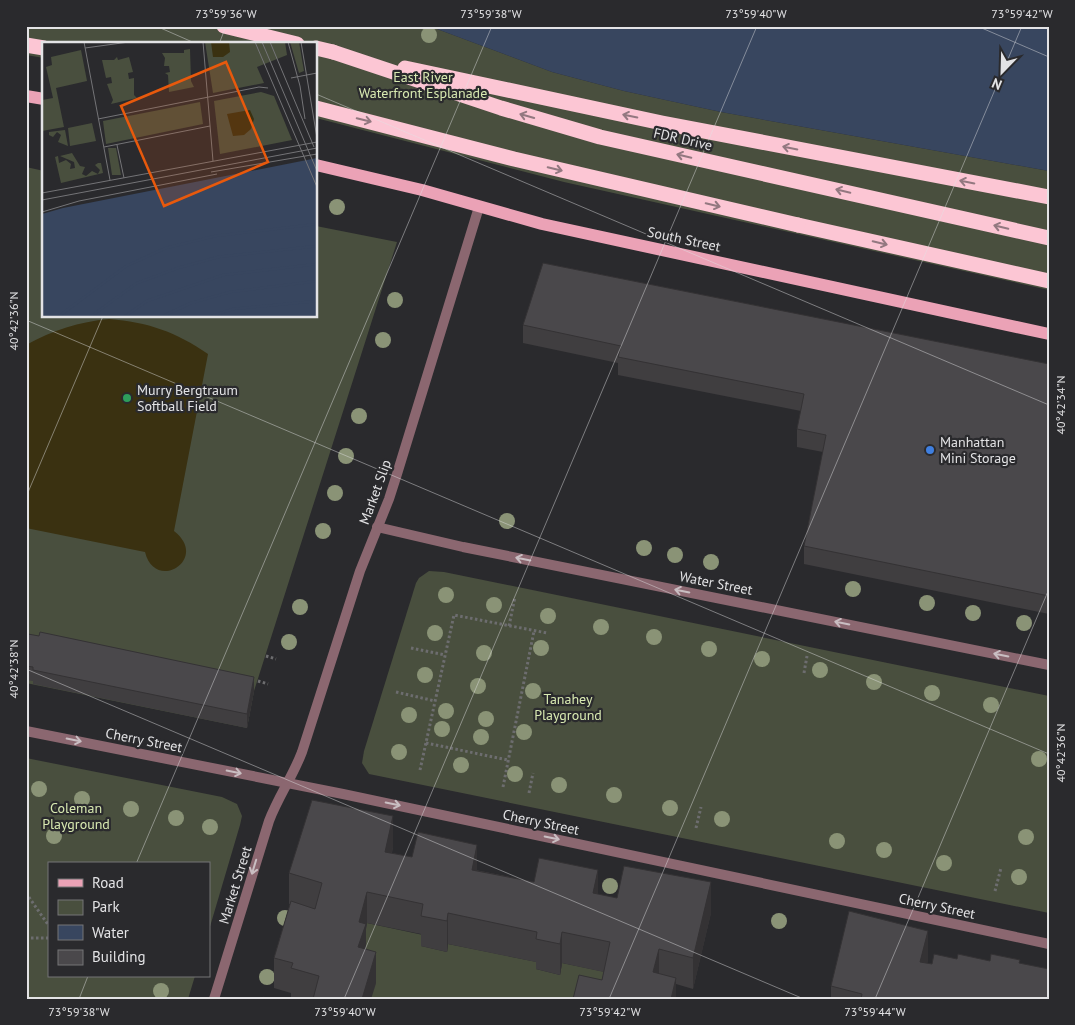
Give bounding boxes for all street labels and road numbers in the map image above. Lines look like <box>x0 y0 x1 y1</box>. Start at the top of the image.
street label: FDR Drive <box>652 123 714 155</box>
street label: South Street <box>646 222 722 256</box>
street label: Market Slip <box>355 457 395 527</box>
street label: Water Street <box>678 567 754 599</box>
street label: Cherry Street <box>104 724 184 756</box>
street label: Cherry Street <box>501 805 581 839</box>
street label: Market Street <box>215 844 255 926</box>
street label: Cherry Street <box>897 889 977 923</box>

